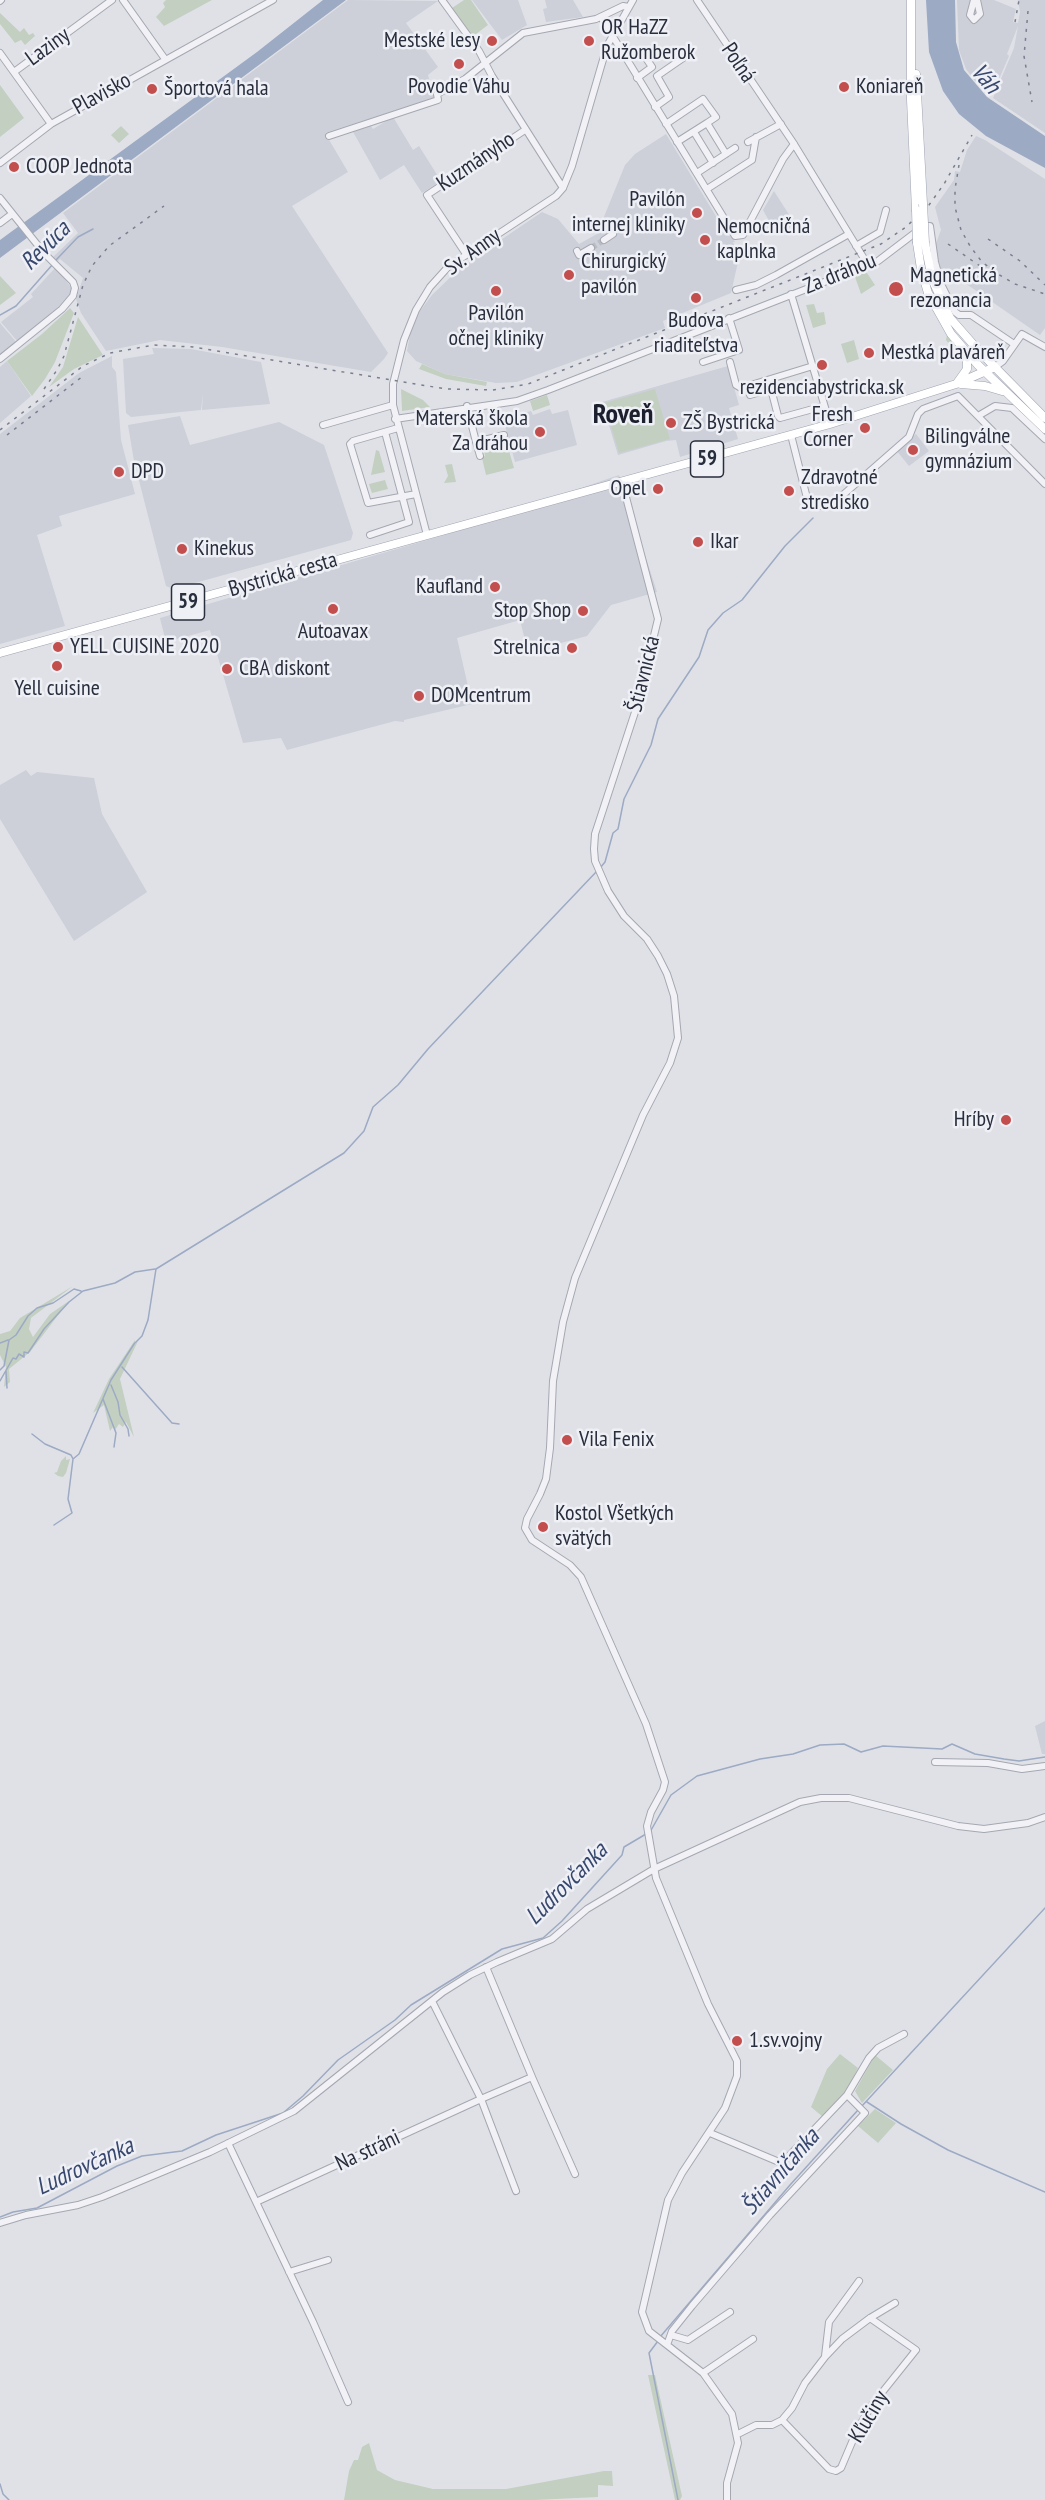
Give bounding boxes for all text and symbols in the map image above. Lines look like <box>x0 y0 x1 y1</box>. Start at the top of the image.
place label: OR HaZZ Ružomberok <box>601 15 695 66</box>
street label: Laziny <box>21 22 75 72</box>
place label: Mestské lesy <box>384 28 480 54</box>
marker: Mestské lesy <box>485 34 499 48</box>
marker: OR HaZZ Ružomberok <box>582 34 596 48</box>
street label: Poľná <box>715 38 761 88</box>
marker: Povodie Váhu <box>452 57 466 71</box>
water label: Váh <box>964 58 1006 100</box>
street label: Plavisko <box>68 67 136 121</box>
place label: Povodie Váhu <box>408 74 510 100</box>
place label: Koniareň <box>856 74 923 100</box>
place label: Športová hala <box>164 76 269 102</box>
marker: Koniareň <box>837 80 851 94</box>
marker: Športová hala <box>145 82 159 96</box>
street label: Kuzmányho <box>432 126 520 198</box>
place label: COOP Jednota <box>26 154 132 180</box>
marker: COOP Jednota <box>7 160 21 174</box>
place label: Pavilón internej kliniky <box>572 187 685 238</box>
marker: Pavilón internej kliniky <box>690 206 704 220</box>
place label: Nemocničná kaplnka <box>717 214 810 266</box>
water label: Revúca <box>15 215 77 277</box>
street label: Sv. Anny <box>440 223 506 281</box>
marker: Nemocničná kaplnka <box>698 233 712 247</box>
street label: Za dráhou <box>800 248 880 300</box>
place label: Chirurgický pavilón <box>581 249 666 300</box>
place label: Magnetická rezonancia <box>910 263 997 314</box>
marker: Chirurgický pavilón <box>562 268 576 282</box>
marker: Magnetická rezonancia <box>887 280 905 298</box>
marker: Pavilón očnej kliniky <box>489 284 503 298</box>
marker: Budova riaditeľstva <box>689 291 703 305</box>
place label: Pavilón očnej kliniky <box>448 301 544 352</box>
place label: Budova riaditeľstva <box>654 308 738 360</box>
place label: Mestká plaváreň <box>881 340 1005 366</box>
marker: Mestká plaváreň <box>862 346 876 360</box>
marker: rezidenciabystricka.sk <box>815 358 829 372</box>
place label: rezidenciabystricka.sk <box>740 375 904 401</box>
district label: Roveň <box>593 398 653 432</box>
place label: Fresh Corner <box>803 402 853 454</box>
place label: Materská škola Za dráhou <box>416 406 528 458</box>
place label: ZŠ Bystrická <box>683 410 775 436</box>
marker: ZŠ Bystrická <box>664 416 678 430</box>
marker: Fresh Corner <box>858 421 872 435</box>
place label: Bilingválne gymnázium <box>925 424 1012 476</box>
marker: Materská škola Za dráhou <box>533 425 547 439</box>
road number: 59 <box>690 441 724 477</box>
marker: Bilingválne gymnázium <box>906 443 920 457</box>
place label: DPD <box>131 459 164 485</box>
marker: DPD <box>112 465 126 479</box>
place label: Zdravotné stredisko <box>801 465 878 516</box>
place label: Opel <box>610 476 646 502</box>
marker: Opel <box>651 482 665 496</box>
marker: Zdravotné stredisko <box>782 484 796 498</box>
place label: Ikar <box>710 529 738 555</box>
marker: Ikar <box>691 535 705 549</box>
place label: Kinekus <box>194 536 254 562</box>
marker: Kinekus <box>175 542 189 556</box>
street label: Bystrická cesta <box>226 547 340 603</box>
place label: Kaufland <box>416 574 483 600</box>
marker: Kaufland <box>488 580 502 594</box>
road number: 59 <box>172 584 204 620</box>
place label: Stop Shop <box>494 598 571 624</box>
marker: Autoavax <box>326 602 340 616</box>
marker: Stop Shop <box>576 604 590 618</box>
place label: Autoavax <box>298 619 368 645</box>
street label: Štiavnická <box>622 633 666 715</box>
place label: YELL CUISINE 2020 <box>70 634 219 660</box>
place label: Strelnica <box>493 635 560 661</box>
marker: YELL CUISINE 2020 <box>51 640 65 654</box>
marker: Strelnica <box>565 641 579 655</box>
place label: CBA diskont <box>239 656 330 682</box>
marker: Yell cuisine <box>50 659 64 673</box>
marker: CBA diskont <box>220 662 234 676</box>
place label: Yell cuisine <box>14 676 100 702</box>
place label: DOMcentrum <box>431 683 531 709</box>
marker: DOMcentrum <box>412 689 426 703</box>
place label: Hríby <box>954 1107 994 1133</box>
marker: Hríby <box>999 1113 1013 1127</box>
place label: Vila Fenix <box>579 1427 654 1453</box>
marker: Vila Fenix <box>560 1433 574 1447</box>
place label: Kostol Všetkých svätých <box>555 1501 674 1552</box>
marker: Kostol Všetkých svätých <box>536 1520 550 1534</box>
water label: Ludrovčanka <box>520 1837 614 1931</box>
place label: 1.sv.vojny <box>749 2028 822 2054</box>
marker: 1.sv.vojny <box>730 2034 744 2048</box>
water label: Štiavničanka <box>736 2123 826 2221</box>
street label: Na stráni <box>332 2125 404 2177</box>
water label: Ludrovčanka <box>32 2132 138 2202</box>
street label: Kľučiny <box>843 2386 895 2448</box>

